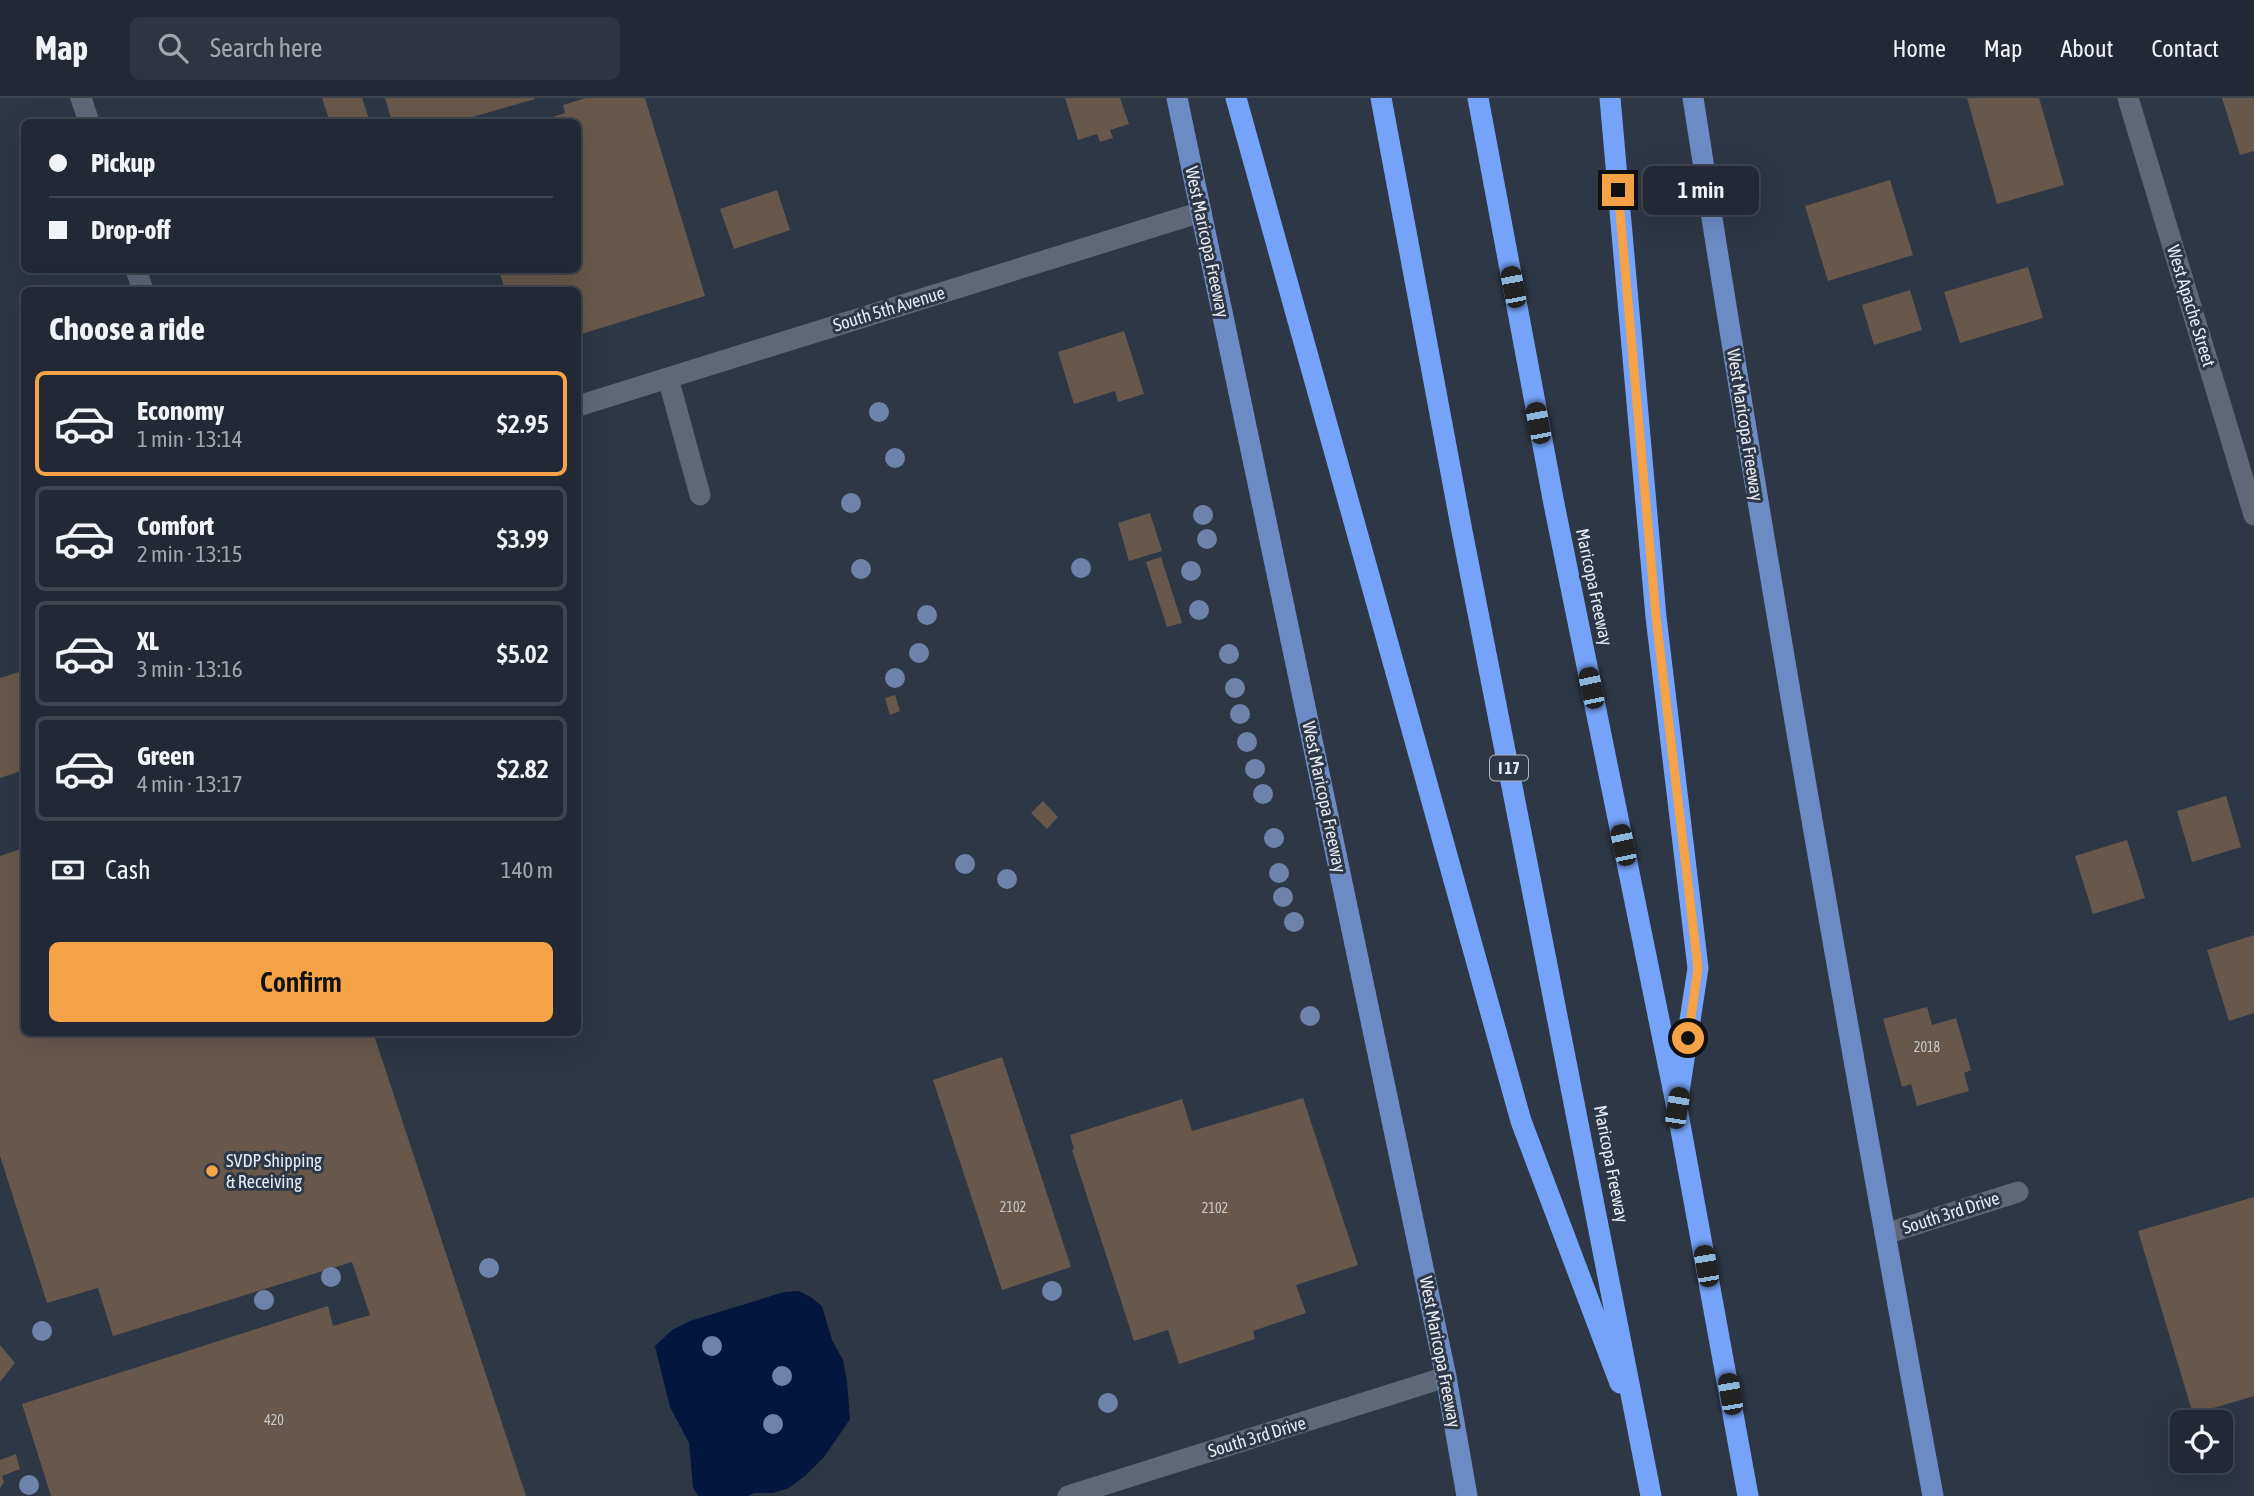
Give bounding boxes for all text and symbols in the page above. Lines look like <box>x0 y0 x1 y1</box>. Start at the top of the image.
search box <box>130 17 620 80</box>
text: Map <box>35 29 88 67</box>
icon: search <box>154 29 192 67</box>
text: Search here <box>210 33 322 63</box>
text: Home <box>1892 35 1946 62</box>
text: Map <box>1984 35 2022 62</box>
text: About <box>2060 35 2113 62</box>
text: Contact <box>2151 35 2219 62</box>
text: Pickup <box>91 148 155 178</box>
street label: West Maricopa Freeway <box>1181 165 1234 319</box>
callout: 1 min <box>1642 166 1758 214</box>
route end <box>1602 174 1634 206</box>
text: 1 min <box>1678 177 1724 203</box>
text: Drop-off <box>91 215 171 245</box>
street label: West Apache Street <box>2163 243 2220 369</box>
car <box>1499 264 1528 310</box>
street label: South 5th Avenue <box>830 282 947 335</box>
text: Choose a ride <box>49 310 205 347</box>
street label: West Maricopa Freeway <box>1723 347 1768 502</box>
icon: car <box>53 392 116 455</box>
text: Economy <box>137 396 224 426</box>
car <box>1524 400 1553 446</box>
text: $2.95 <box>497 409 549 439</box>
text: 1 min · 13:14 <box>137 426 243 452</box>
icon: car <box>53 507 116 570</box>
text: Comfort <box>137 511 214 541</box>
text: $3.99 <box>497 524 549 554</box>
street label: Maricopa Freeway <box>1572 527 1617 647</box>
text: 2 min · 13:15 <box>137 541 243 567</box>
icon: car <box>53 622 116 685</box>
text: XL <box>137 626 159 656</box>
text: $5.02 <box>497 639 549 669</box>
text: 3 min · 13:16 <box>137 656 243 682</box>
car <box>1577 665 1606 711</box>
street label: West Maricopa Freeway <box>1298 720 1351 874</box>
icon: car <box>53 737 116 800</box>
text: Green <box>137 741 195 771</box>
text: $2.82 <box>497 754 549 784</box>
road number: I 17 <box>1490 755 1528 780</box>
text: 4 min · 13:17 <box>137 771 243 797</box>
car <box>1609 822 1638 868</box>
icon: cash <box>49 851 87 889</box>
text: Cash <box>105 855 151 885</box>
text: 140 m <box>501 857 553 883</box>
button: Confirm <box>49 942 553 1022</box>
route start <box>1672 1022 1704 1054</box>
house number: 2018 <box>1914 1039 1941 1055</box>
car <box>1664 1086 1691 1130</box>
street label: Maricopa Freeway <box>1590 1103 1633 1224</box>
place label: SVDP Shipping & Receiving <box>226 1150 322 1192</box>
marker: SVDP Shipping & Receiving <box>204 1163 220 1179</box>
street label: South 3rd Drive <box>1900 1187 2002 1238</box>
house number: 2102 <box>1000 1199 1026 1215</box>
house number: 2102 <box>1202 1200 1228 1216</box>
car <box>1693 1243 1720 1289</box>
street label: West Maricopa Freeway <box>1416 1274 1465 1429</box>
car <box>1717 1371 1744 1417</box>
map controls <box>2170 1410 2233 1473</box>
button: locate <box>2170 1410 2233 1473</box>
house number: 420 <box>264 1412 284 1428</box>
street label: South 3rd Drive <box>1206 1412 1308 1461</box>

